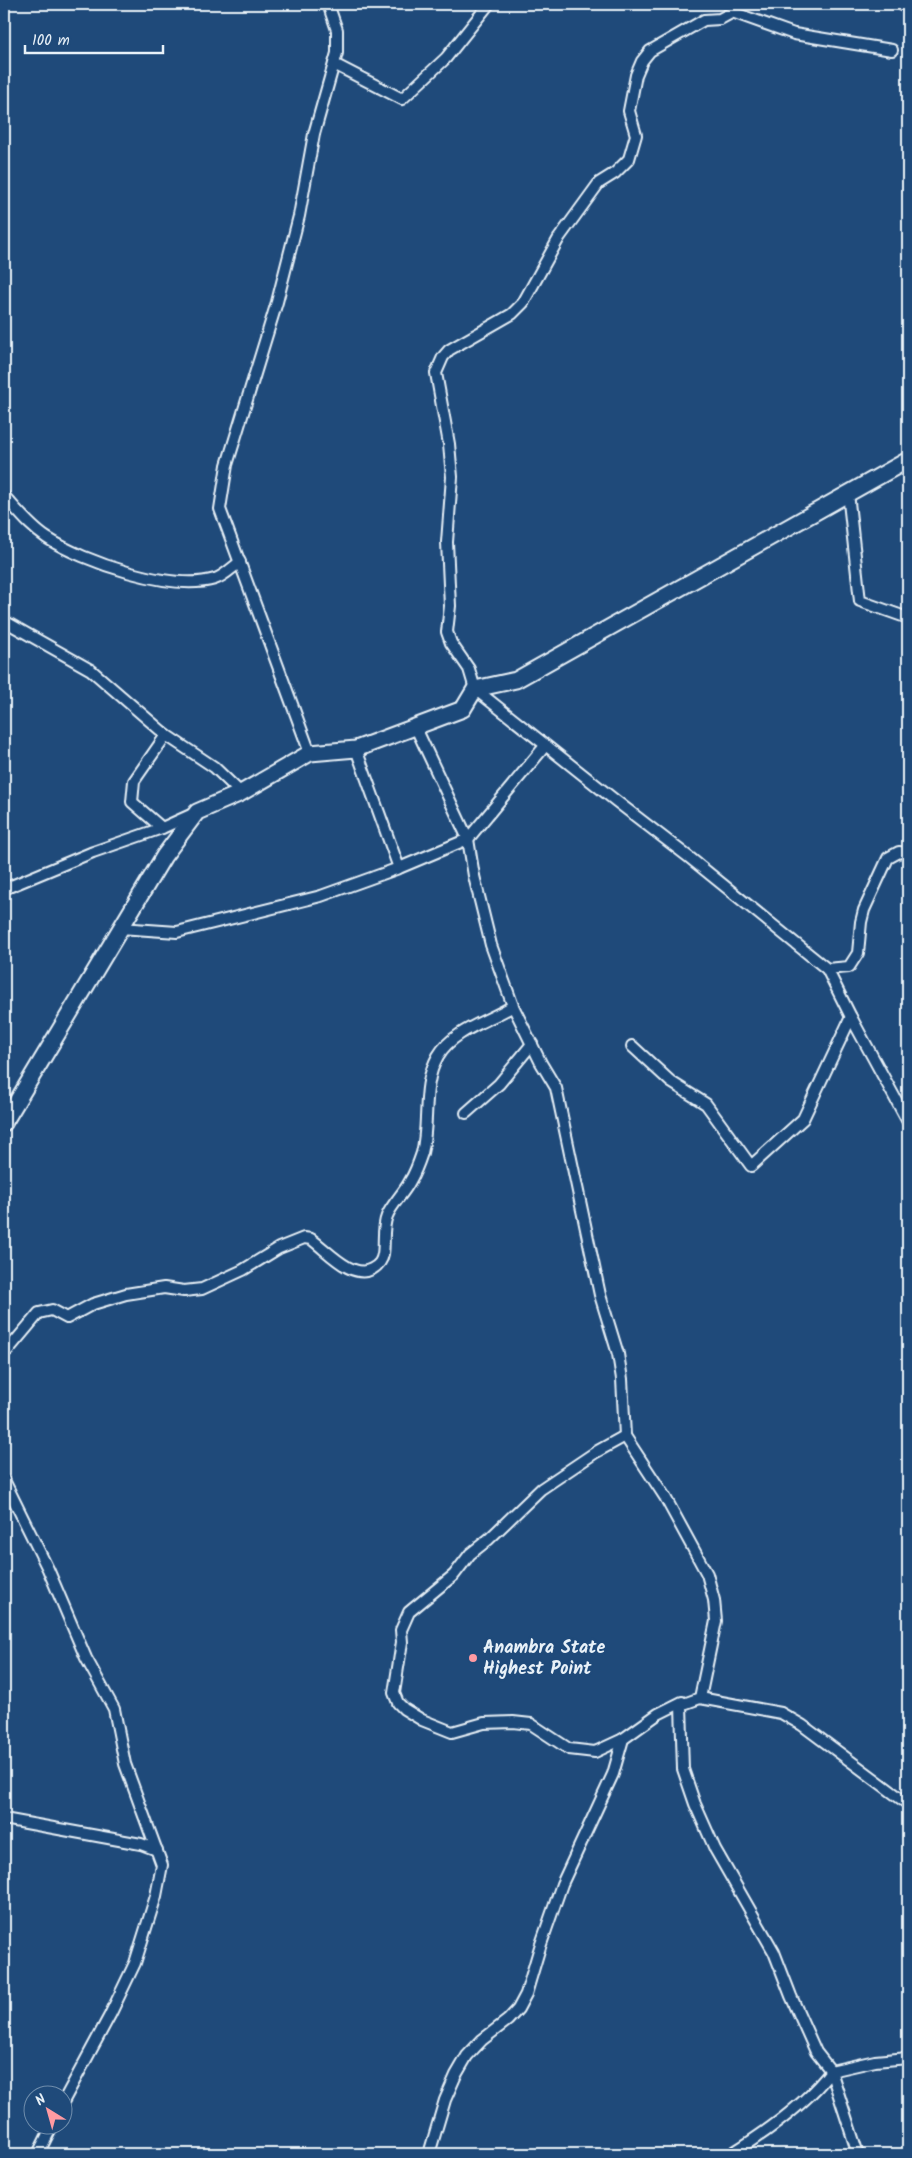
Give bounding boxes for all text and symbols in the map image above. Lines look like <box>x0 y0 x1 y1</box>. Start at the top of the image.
scale bar <box>25 22 162 54</box>
text: 100 m <box>32 29 70 53</box>
place label: Anambra State Highest Point <box>483 1634 605 1684</box>
marker: Anambra State Highest Point <box>467 1652 479 1664</box>
north arrow <box>22 2086 72 2136</box>
text: N <box>31 2089 51 2112</box>

